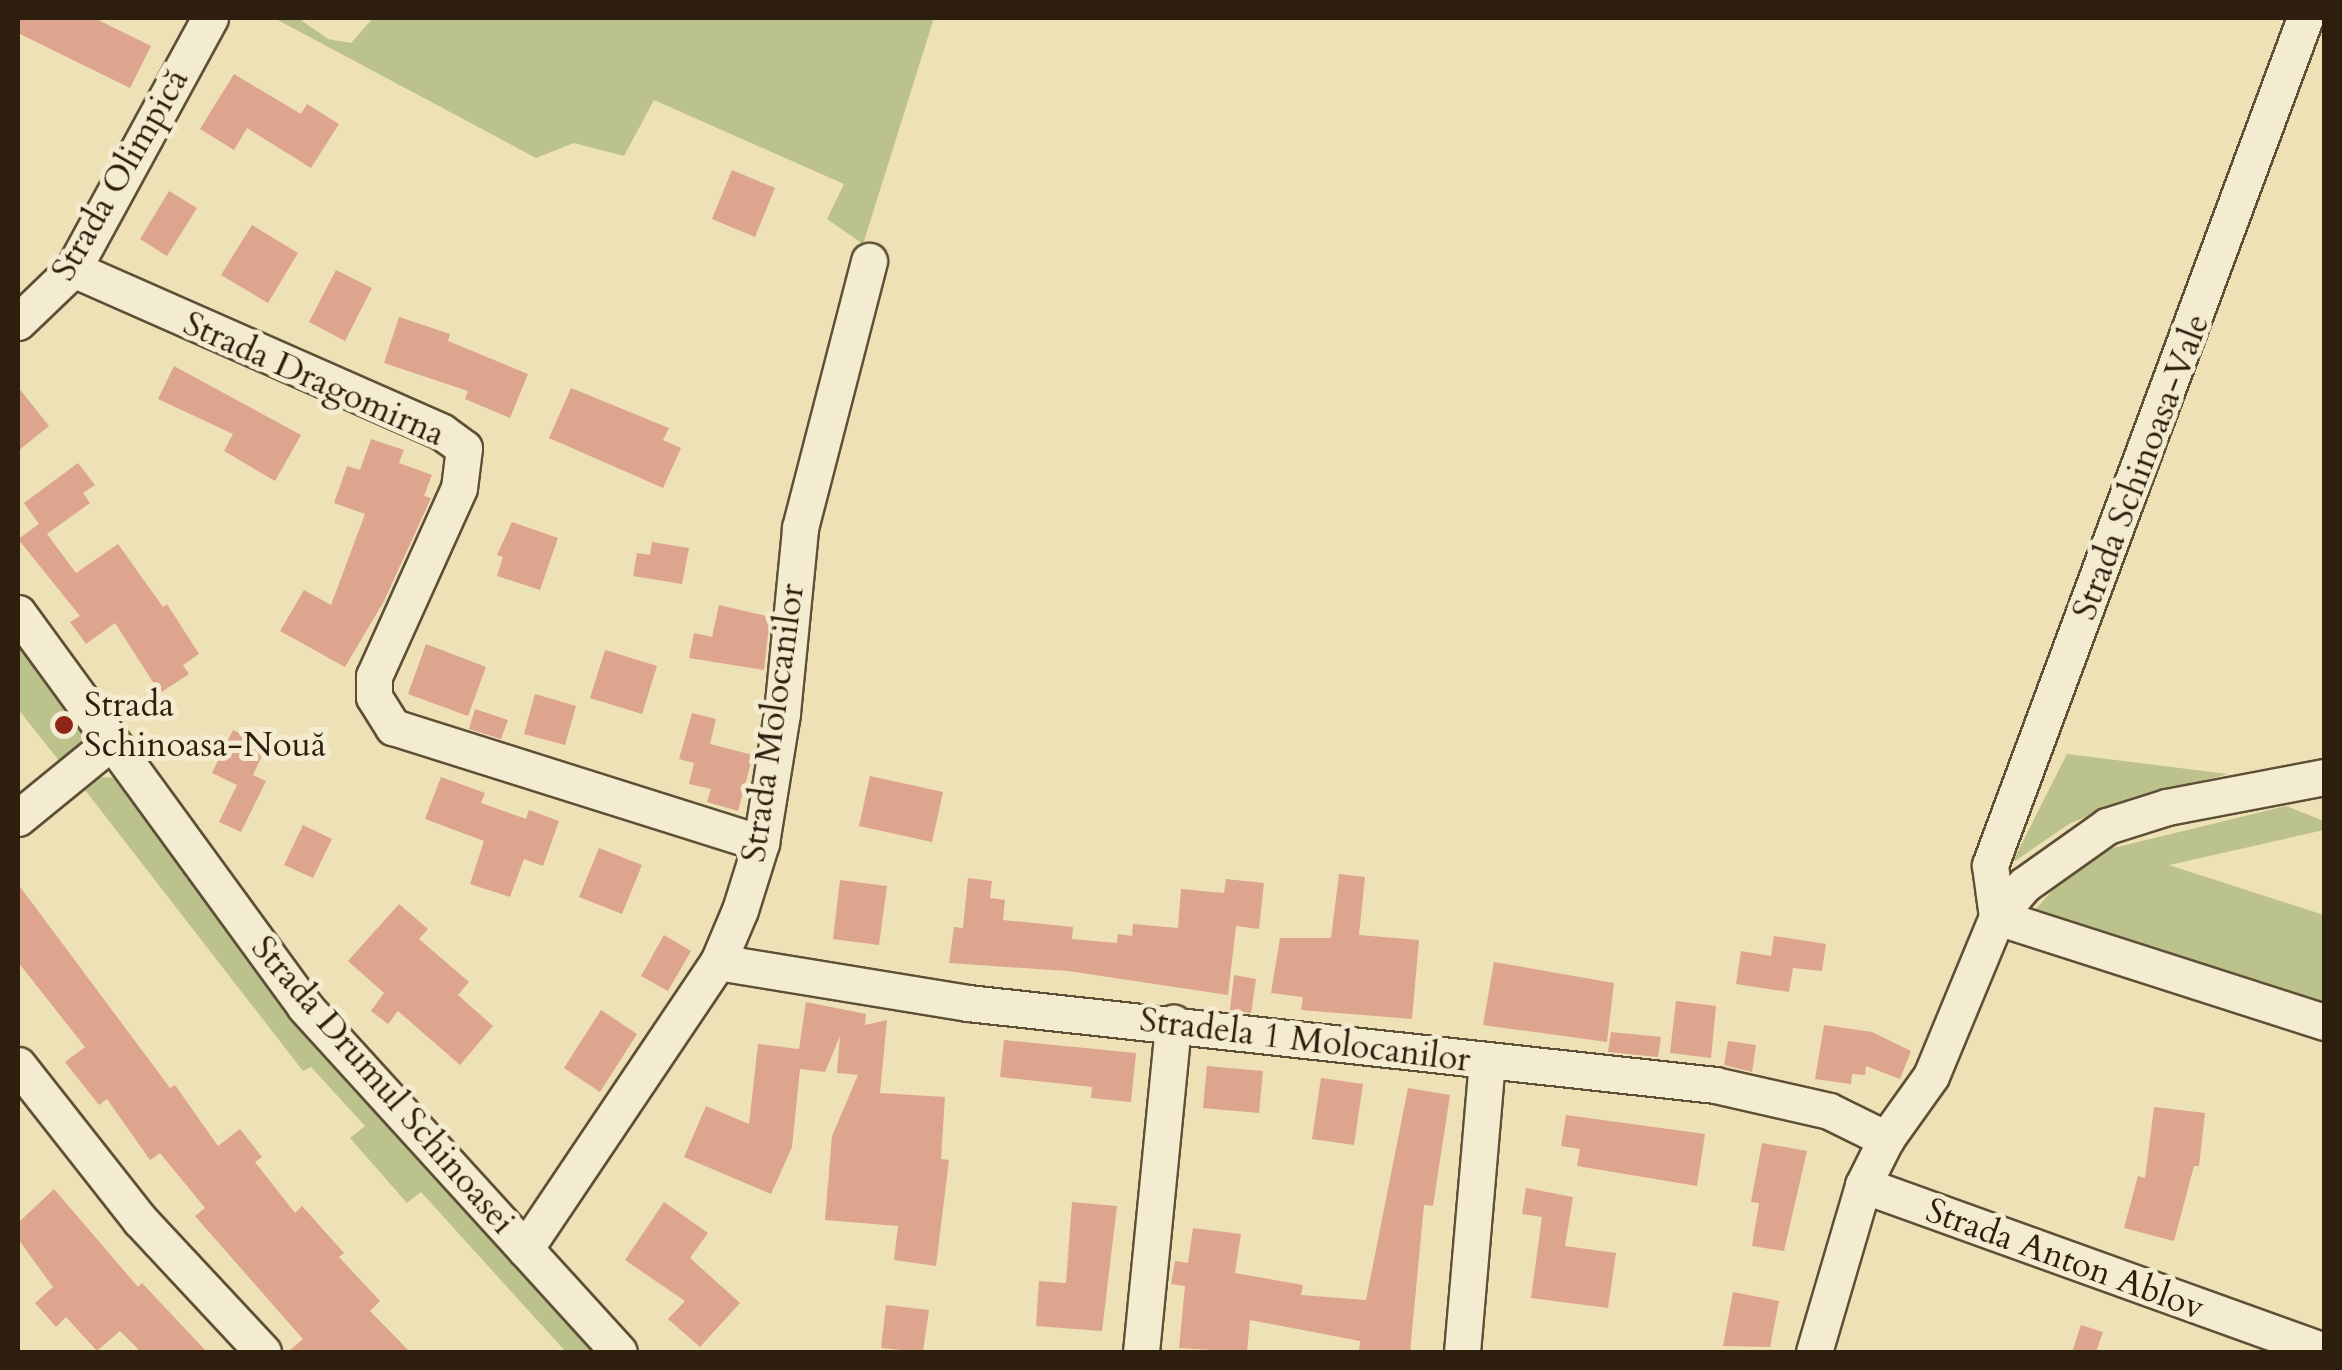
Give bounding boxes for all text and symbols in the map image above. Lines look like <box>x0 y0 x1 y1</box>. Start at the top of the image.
street label: Strada Olimpică <box>42 62 198 288</box>
street label: Strada Dragomirna <box>177 303 451 455</box>
street label: Strada Schinoasa-Vale <box>2063 308 2219 626</box>
street label: Strada Molocanilor <box>733 581 813 865</box>
place label: Strada Schinoasa-Nouă <box>84 684 326 766</box>
marker: Strada Schinoasa-Nouă <box>53 714 75 736</box>
street label: Strada Drumul Schinoasei <box>242 927 524 1243</box>
street label: Stradela 1 Molocanilor <box>1137 999 1473 1081</box>
street label: Strada Anton Ablov <box>1920 1189 2210 1329</box>

